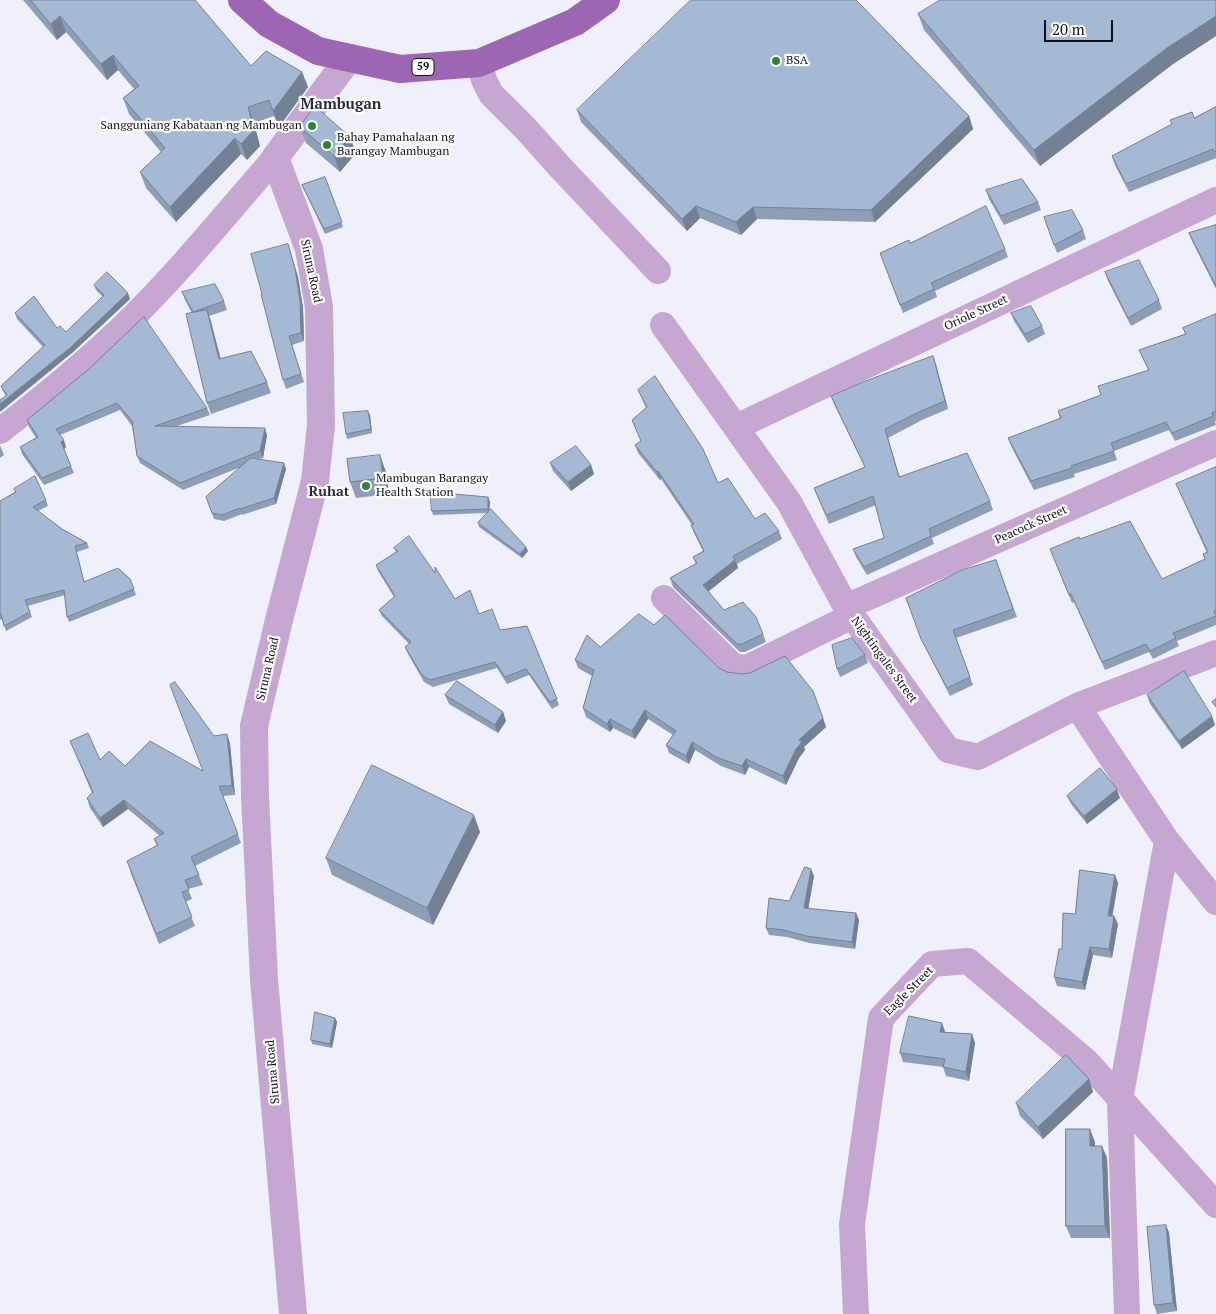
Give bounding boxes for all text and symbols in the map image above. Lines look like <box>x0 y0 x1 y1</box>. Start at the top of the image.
scale bar <box>1046 10 1115 42</box>
text: 20 m <box>1052 19 1085 39</box>
place label: BSA <box>786 54 808 68</box>
marker: BSA <box>770 55 782 67</box>
road number: 59 <box>412 58 434 76</box>
district label: Mambugan <box>301 96 381 114</box>
place label: Sangguniang Kabataan ng Mambugan <box>101 119 302 133</box>
marker: Sangguniang Kabataan ng Mambugan <box>306 120 318 132</box>
place label: Bahay Pamahalaan ng Barangay Mambugan <box>337 131 454 159</box>
marker: Bahay Pamahalaan ng Barangay Mambugan <box>321 139 333 151</box>
street label: Siruna Road <box>297 238 325 304</box>
street label: Oriole Street <box>942 292 1010 334</box>
place label: Mambugan Barangay Health Station <box>376 472 488 500</box>
marker: Mambugan Barangay Health Station <box>360 480 372 492</box>
district label: Ruhat <box>309 484 349 500</box>
street label: Peacock Street <box>993 503 1069 547</box>
street label: Nightingales Street <box>848 614 920 706</box>
street label: Siruna Road <box>254 636 282 702</box>
street label: Eagle Street <box>881 963 937 1019</box>
street label: Siruna Road <box>263 1039 283 1105</box>

